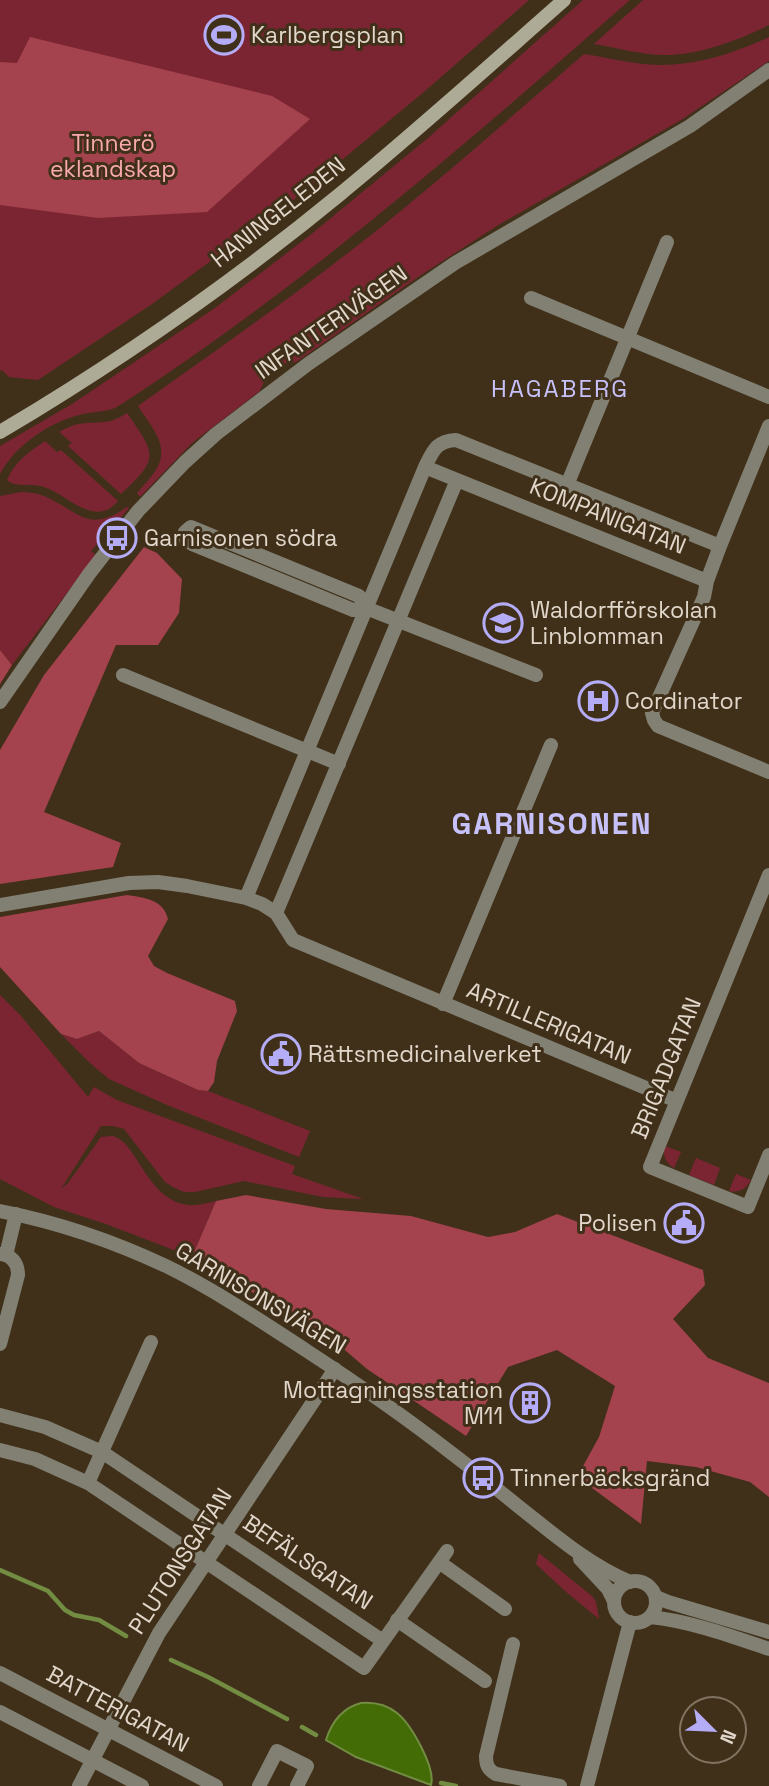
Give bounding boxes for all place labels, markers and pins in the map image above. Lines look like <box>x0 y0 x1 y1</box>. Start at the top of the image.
sports icon: Karlbergsplan <box>203 14 245 56</box>
place label: Karlbergsplan <box>251 20 404 50</box>
bus stop icon: Garnisonen södra <box>96 517 138 559</box>
place label: Garnisonen södra <box>144 523 338 553</box>
place label: Waldorfförskolan Linblomman <box>530 595 717 651</box>
school or university icon: Waldorfförskolan Linblomman <box>482 602 524 644</box>
hospital icon: Cordinator <box>577 680 619 722</box>
place label: Cordinator <box>625 686 742 716</box>
public building icon: Rättsmedicinalverket <box>260 1033 302 1075</box>
place label: Rättsmedicinalverket <box>308 1039 542 1069</box>
public building icon: Polisen <box>663 1202 705 1244</box>
place label: Polisen <box>578 1208 657 1238</box>
place label: Mottagningsstation M11 <box>283 1375 503 1431</box>
building icon: Mottagningsstation M11 <box>509 1382 551 1424</box>
bus stop icon: Tinnerbäcksgränd <box>462 1457 504 1499</box>
place label: Tinnerbäcksgränd <box>510 1463 710 1493</box>

